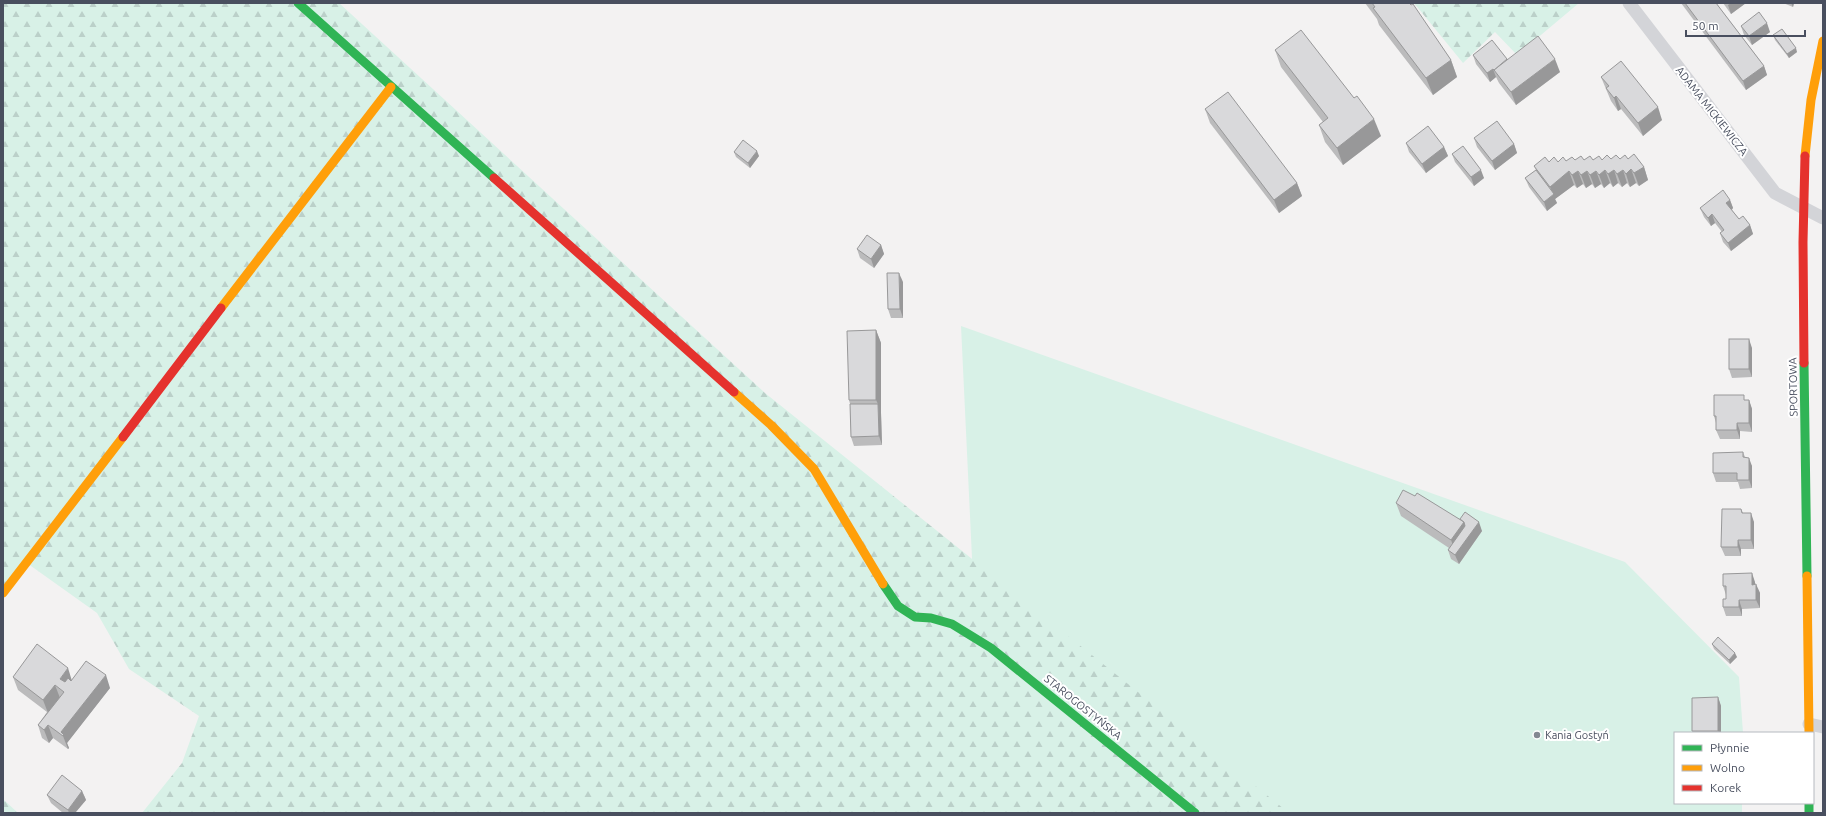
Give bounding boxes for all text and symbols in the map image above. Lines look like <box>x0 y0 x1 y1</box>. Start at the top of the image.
scale bar <box>1686 12 1805 38</box>
text: 50 m <box>1692 19 1719 32</box>
street label: ADAMA MICKIEWICZA <box>1674 64 1751 158</box>
street label: SPORTOWA <box>1786 356 1800 417</box>
street label: STAROGOSTYŃSKA <box>1042 671 1125 742</box>
place label: Kania Gostyń <box>1545 729 1609 741</box>
marker: Kania Gostyń <box>1532 730 1542 740</box>
legend <box>1674 732 1814 804</box>
text: Płynnie <box>1710 741 1749 754</box>
text: Wolno <box>1710 761 1745 774</box>
text: Korek <box>1710 781 1741 794</box>

